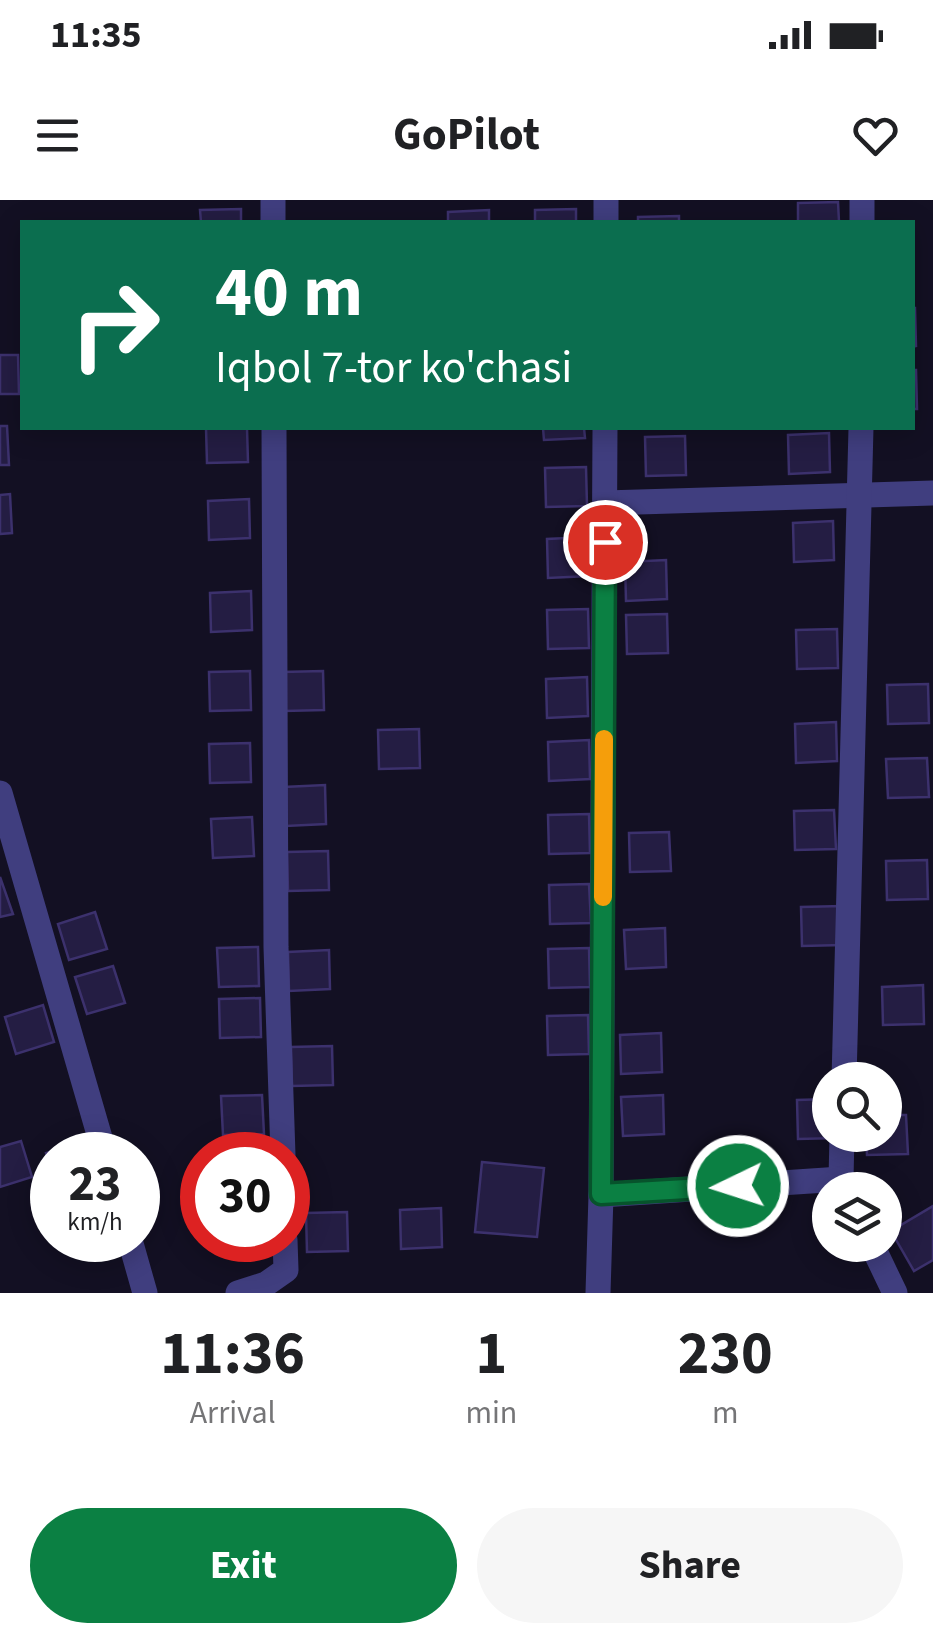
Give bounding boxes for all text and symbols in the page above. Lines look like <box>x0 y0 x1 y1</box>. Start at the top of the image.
text: 11:35 <box>50 8 142 62</box>
text: GoPilot <box>393 103 540 167</box>
icon: menu <box>30 108 85 163</box>
icon: heart <box>848 108 903 163</box>
text: 40 m <box>215 243 363 343</box>
icon: right <box>50 260 180 390</box>
text: Iqbol 7-tor ko'chasi <box>215 336 572 400</box>
pin <box>563 500 648 585</box>
icon: arrive <box>578 515 633 570</box>
map controls <box>812 1062 902 1262</box>
button: search <box>812 1062 902 1152</box>
speed limit sign: 30 <box>180 1132 310 1262</box>
position arrow <box>686 1134 790 1238</box>
text: 23 <box>69 1149 121 1220</box>
button: layers <box>812 1172 902 1262</box>
text: km/h <box>67 1204 123 1240</box>
text: 11:36 <box>160 1312 305 1397</box>
text: 1 <box>476 1312 507 1397</box>
text: 230 <box>678 1312 773 1397</box>
text: Arrival <box>190 1390 276 1436</box>
text: min <box>465 1390 517 1436</box>
text: m <box>712 1390 738 1436</box>
button: Exit <box>30 1508 457 1623</box>
button: Share <box>477 1508 903 1623</box>

